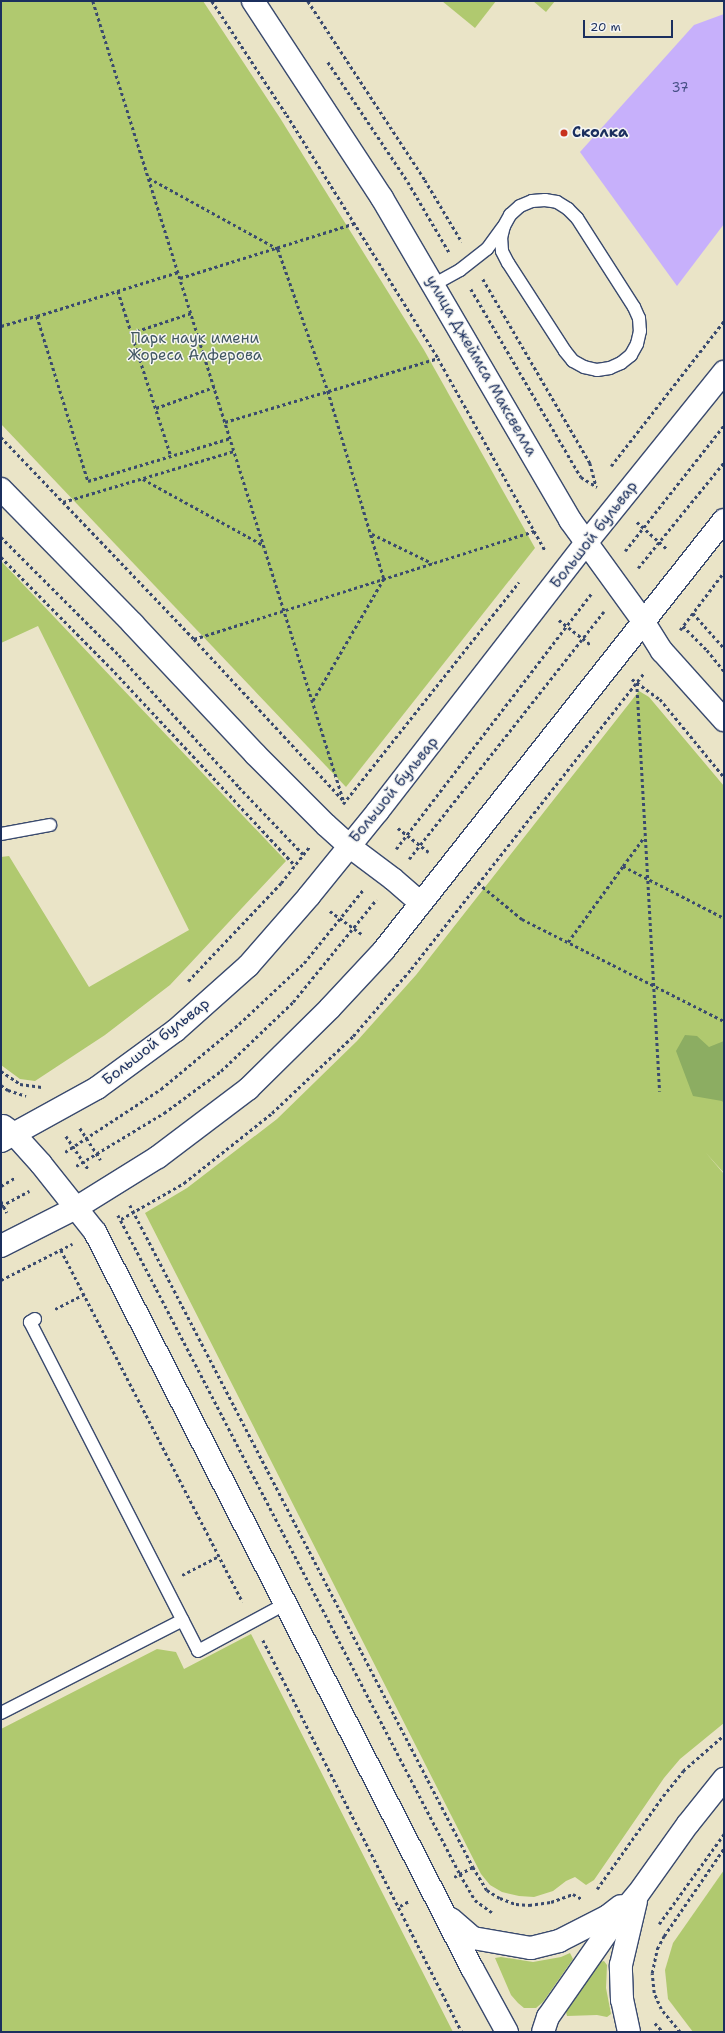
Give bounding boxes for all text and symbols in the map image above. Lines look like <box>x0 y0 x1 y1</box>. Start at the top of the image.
scale bar <box>585 12 675 38</box>
text: 20 m <box>590 19 621 35</box>
house number: 37 <box>671 80 689 96</box>
place label: Сколка <box>572 124 628 142</box>
marker: Сколка <box>559 128 569 138</box>
street label: улица Джеймса Максвелла <box>422 272 540 460</box>
park label: Парк наук имени Жореса Алферова <box>128 329 262 364</box>
street label: Большой бульвар <box>547 478 641 592</box>
street label: Большой бульвар <box>346 733 442 847</box>
street label: Большой бульвар <box>99 995 213 1089</box>

